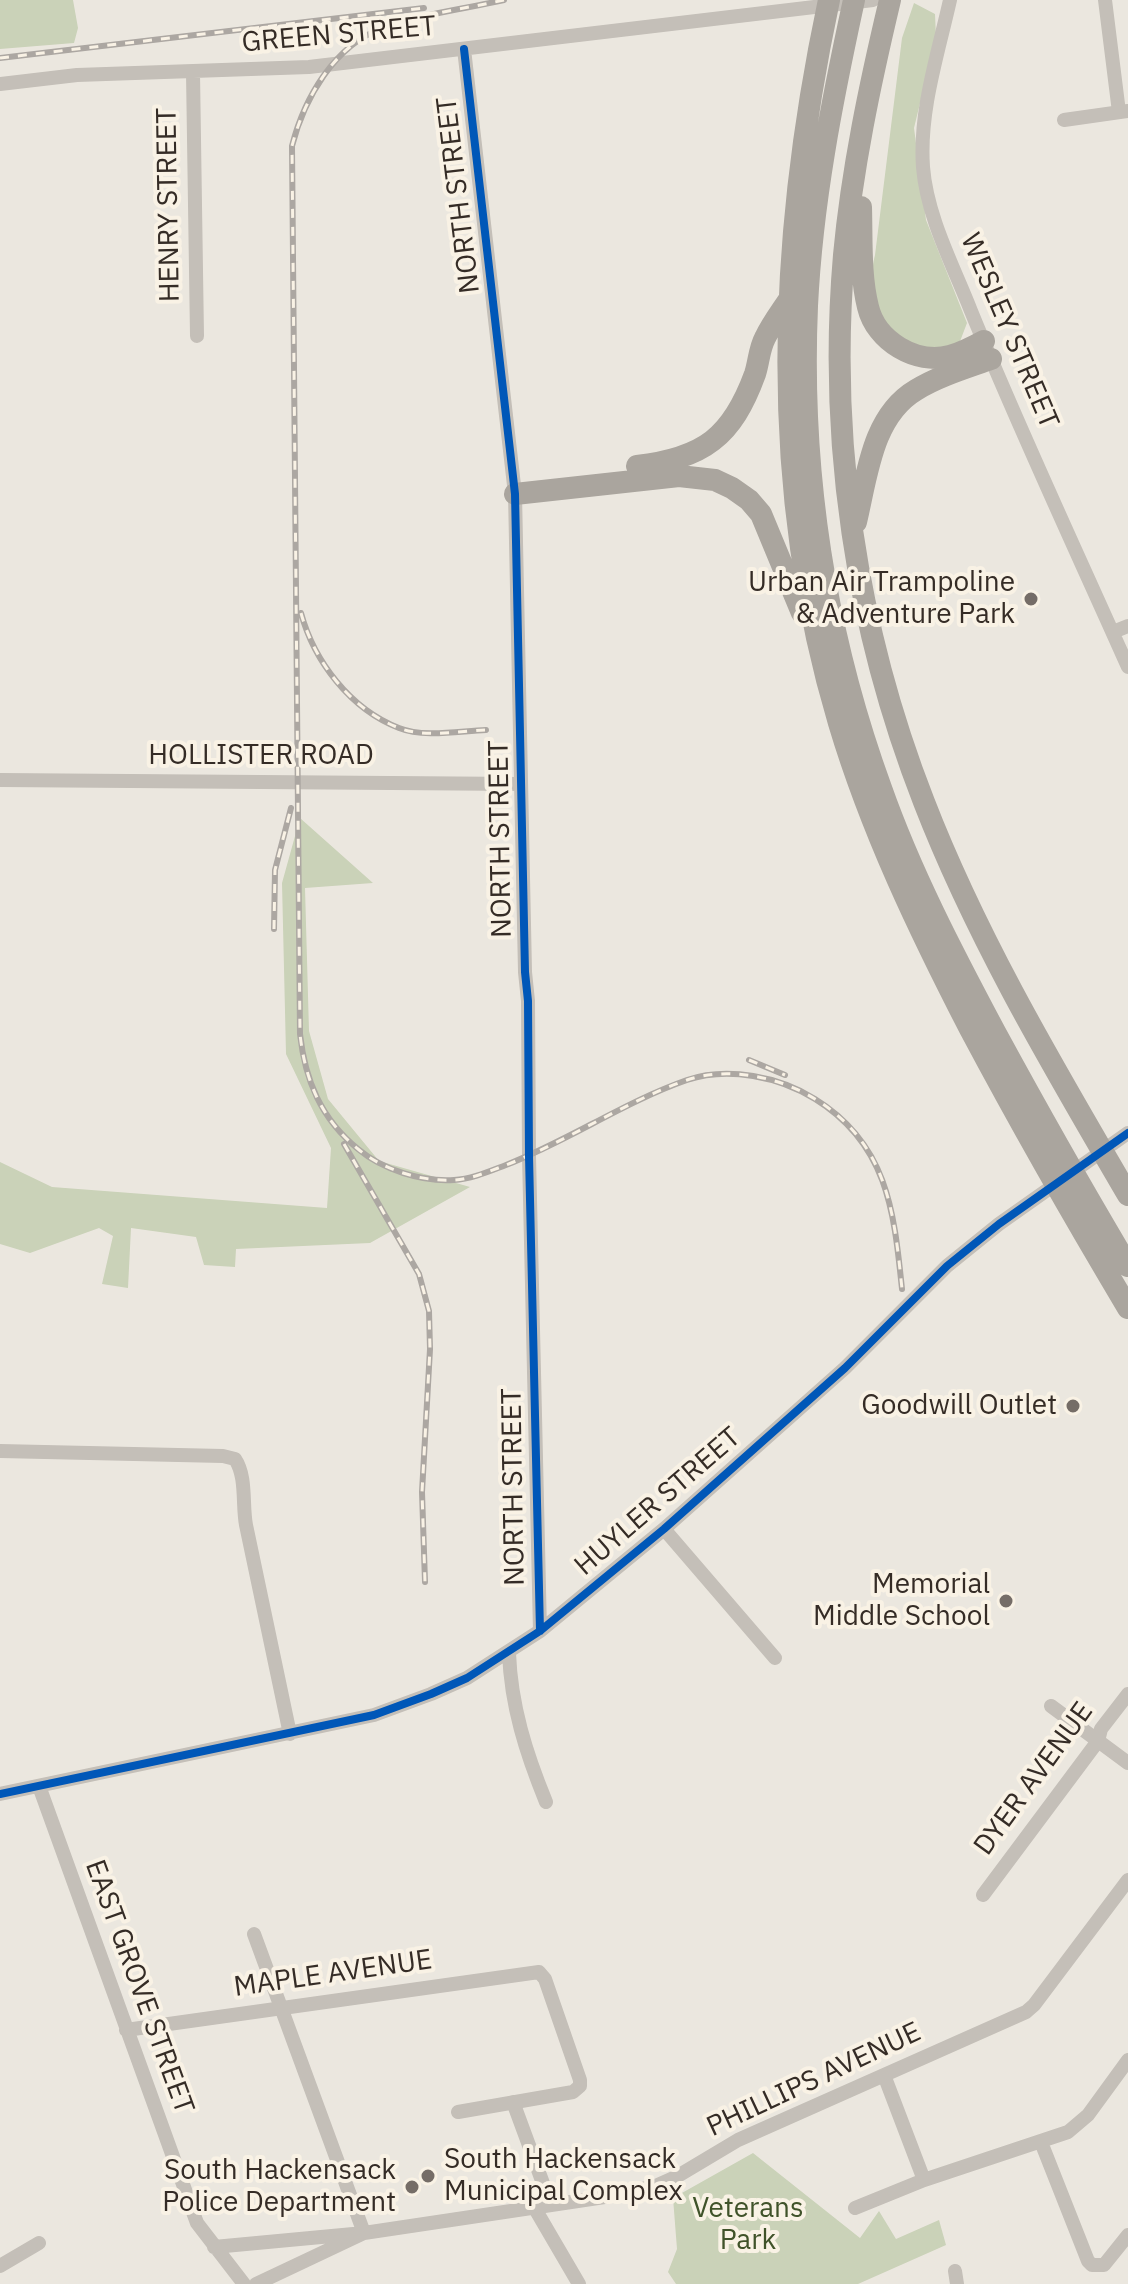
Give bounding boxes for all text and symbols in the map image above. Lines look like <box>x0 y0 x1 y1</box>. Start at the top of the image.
street label: GREEN STREET <box>240 10 438 60</box>
street label: NORTH STREET <box>430 95 488 295</box>
street label: HENRY STREET <box>151 107 187 303</box>
street label: WESLEY STREET <box>953 228 1065 434</box>
place label: Urban Air Trampoline & Adventure Park <box>748 566 1015 632</box>
marker: Urban Air Trampoline & Adventure Park <box>1022 590 1040 608</box>
street label: HOLLISTER ROAD <box>148 739 374 773</box>
street label: NORTH STREET <box>482 740 520 938</box>
street label: NORTH STREET <box>495 1388 533 1586</box>
place label: Goodwill Outlet <box>861 1389 1057 1423</box>
marker: Goodwill Outlet <box>1064 1397 1082 1415</box>
street label: HUYLER STREET <box>568 1421 748 1583</box>
place label: Memorial Middle School <box>813 1568 990 1634</box>
marker: Memorial Middle School <box>997 1592 1015 1610</box>
street label: DYER AVENUE <box>967 1696 1101 1862</box>
street label: EAST GROVE STREET <box>77 1855 201 2119</box>
street label: MAPLE AVENUE <box>232 1943 434 2005</box>
street label: PHILLIPS AVENUE <box>702 2016 926 2144</box>
place label: South Hackensack Municipal Complex <box>444 2143 683 2209</box>
place label: South Hackensack Police Department <box>162 2154 396 2220</box>
marker: South Hackensack Municipal Complex <box>419 2167 437 2185</box>
marker: South Hackensack Police Department <box>403 2178 421 2196</box>
park label: Veterans Park <box>692 2192 804 2258</box>

